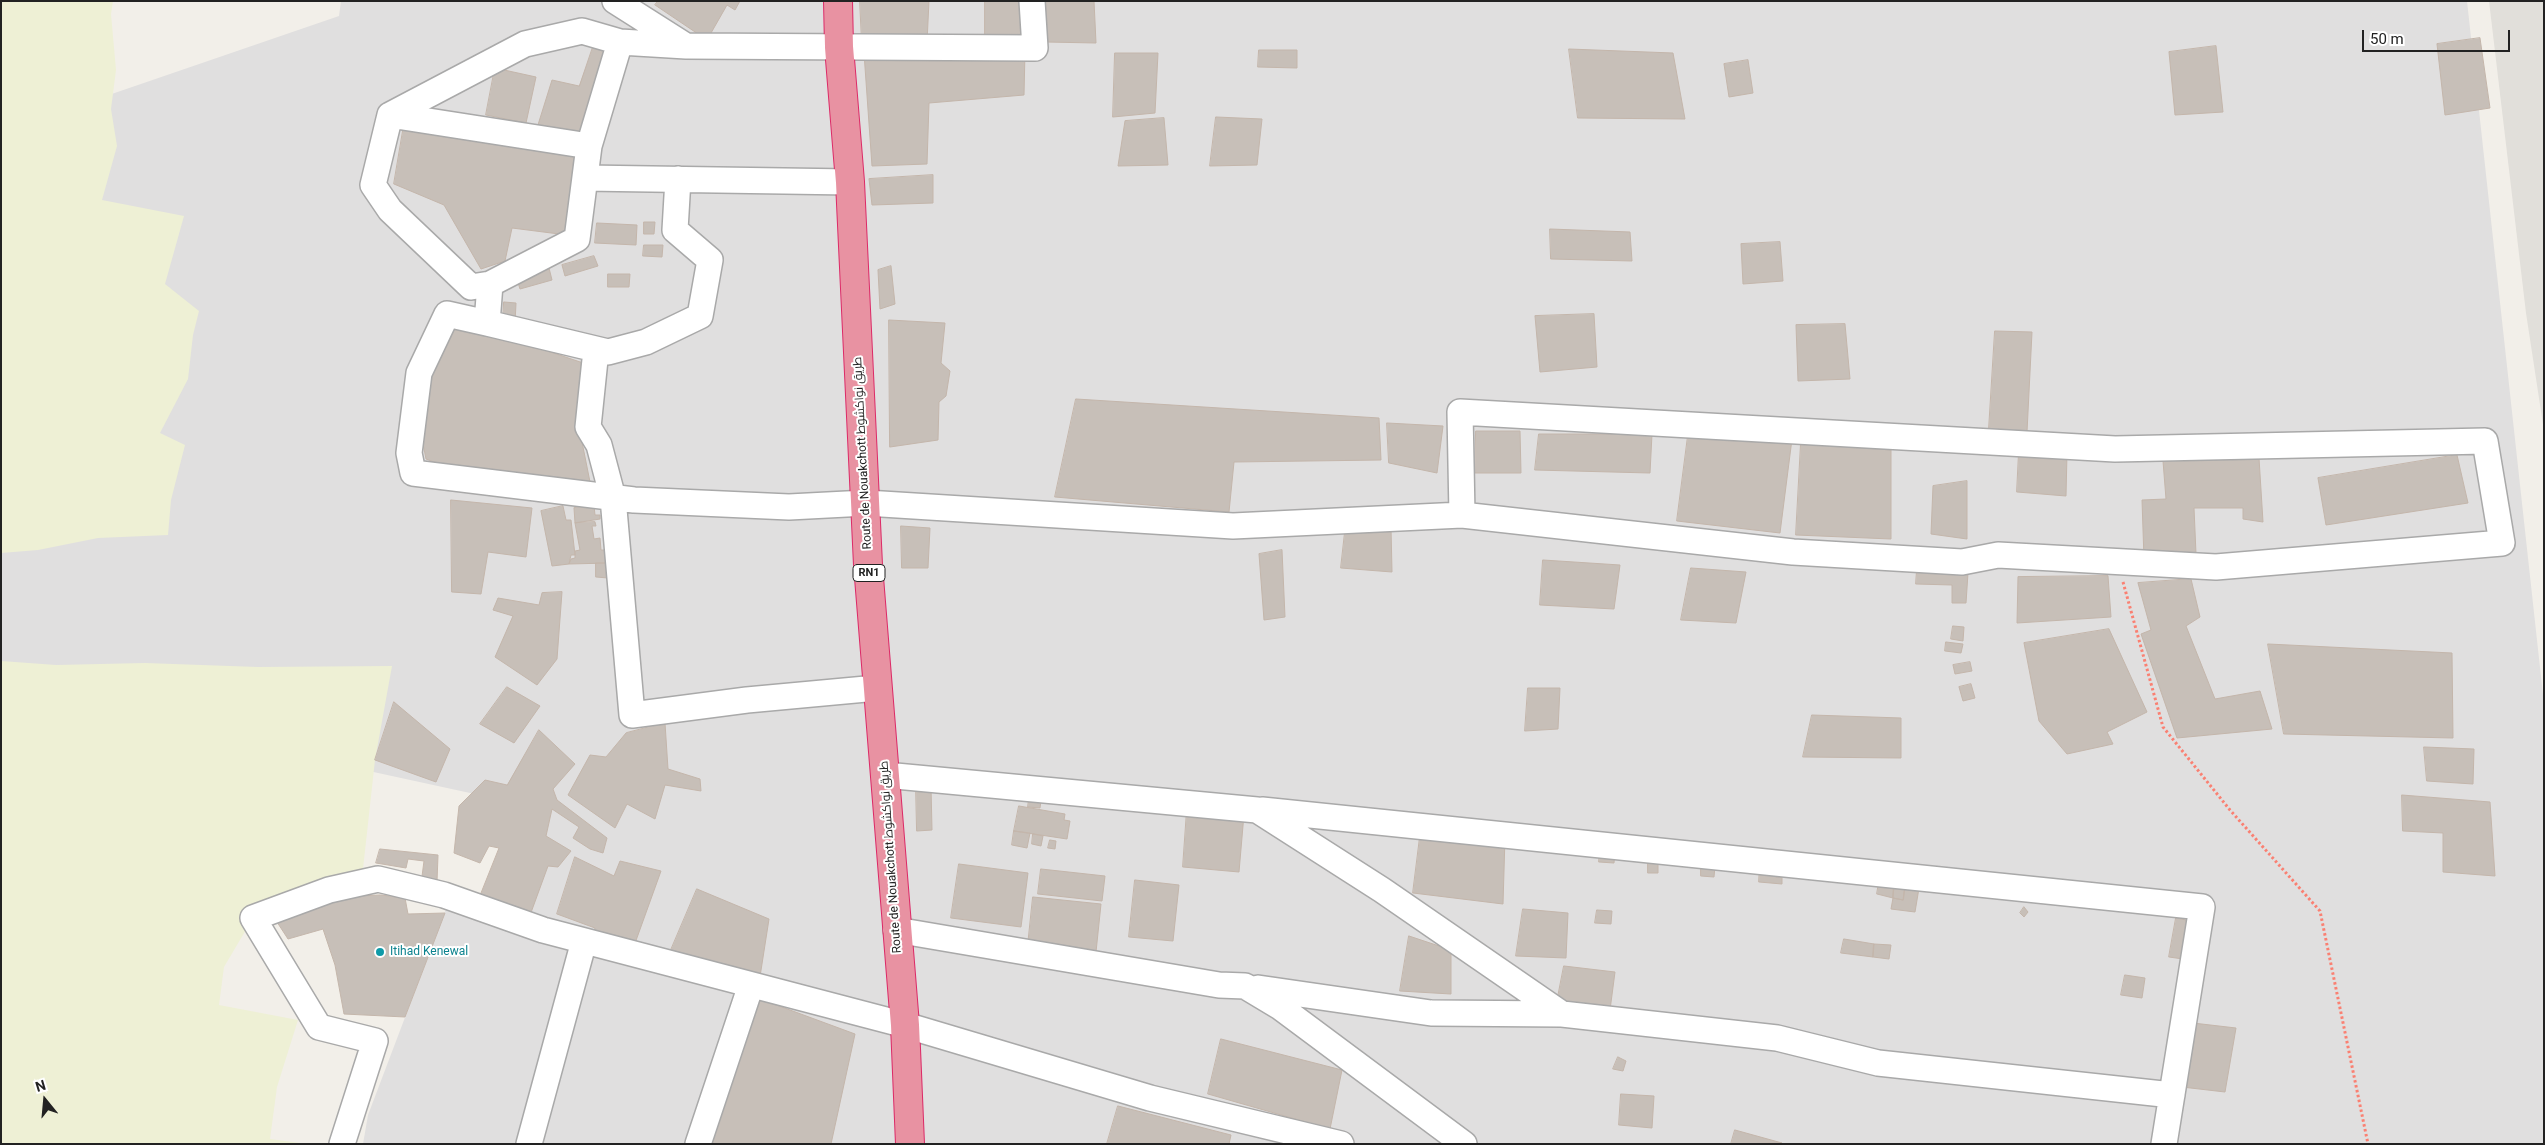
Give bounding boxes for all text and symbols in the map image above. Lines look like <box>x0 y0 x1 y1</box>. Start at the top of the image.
scale bar <box>2365 20 2512 52</box>
text: 50 m <box>2370 30 2404 48</box>
street label: Route de Nouakchott طريق نواكشوط <box>851 356 875 550</box>
road number: RN1 <box>853 564 885 582</box>
street label: Route de Nouakchott طريق نواكشوط <box>877 760 905 954</box>
place label: Itihad Kenewal <box>390 945 468 959</box>
marker: Itihad Kenewal <box>374 946 386 958</box>
north arrow <box>20 1075 70 1125</box>
text: N <box>34 1077 48 1095</box>

